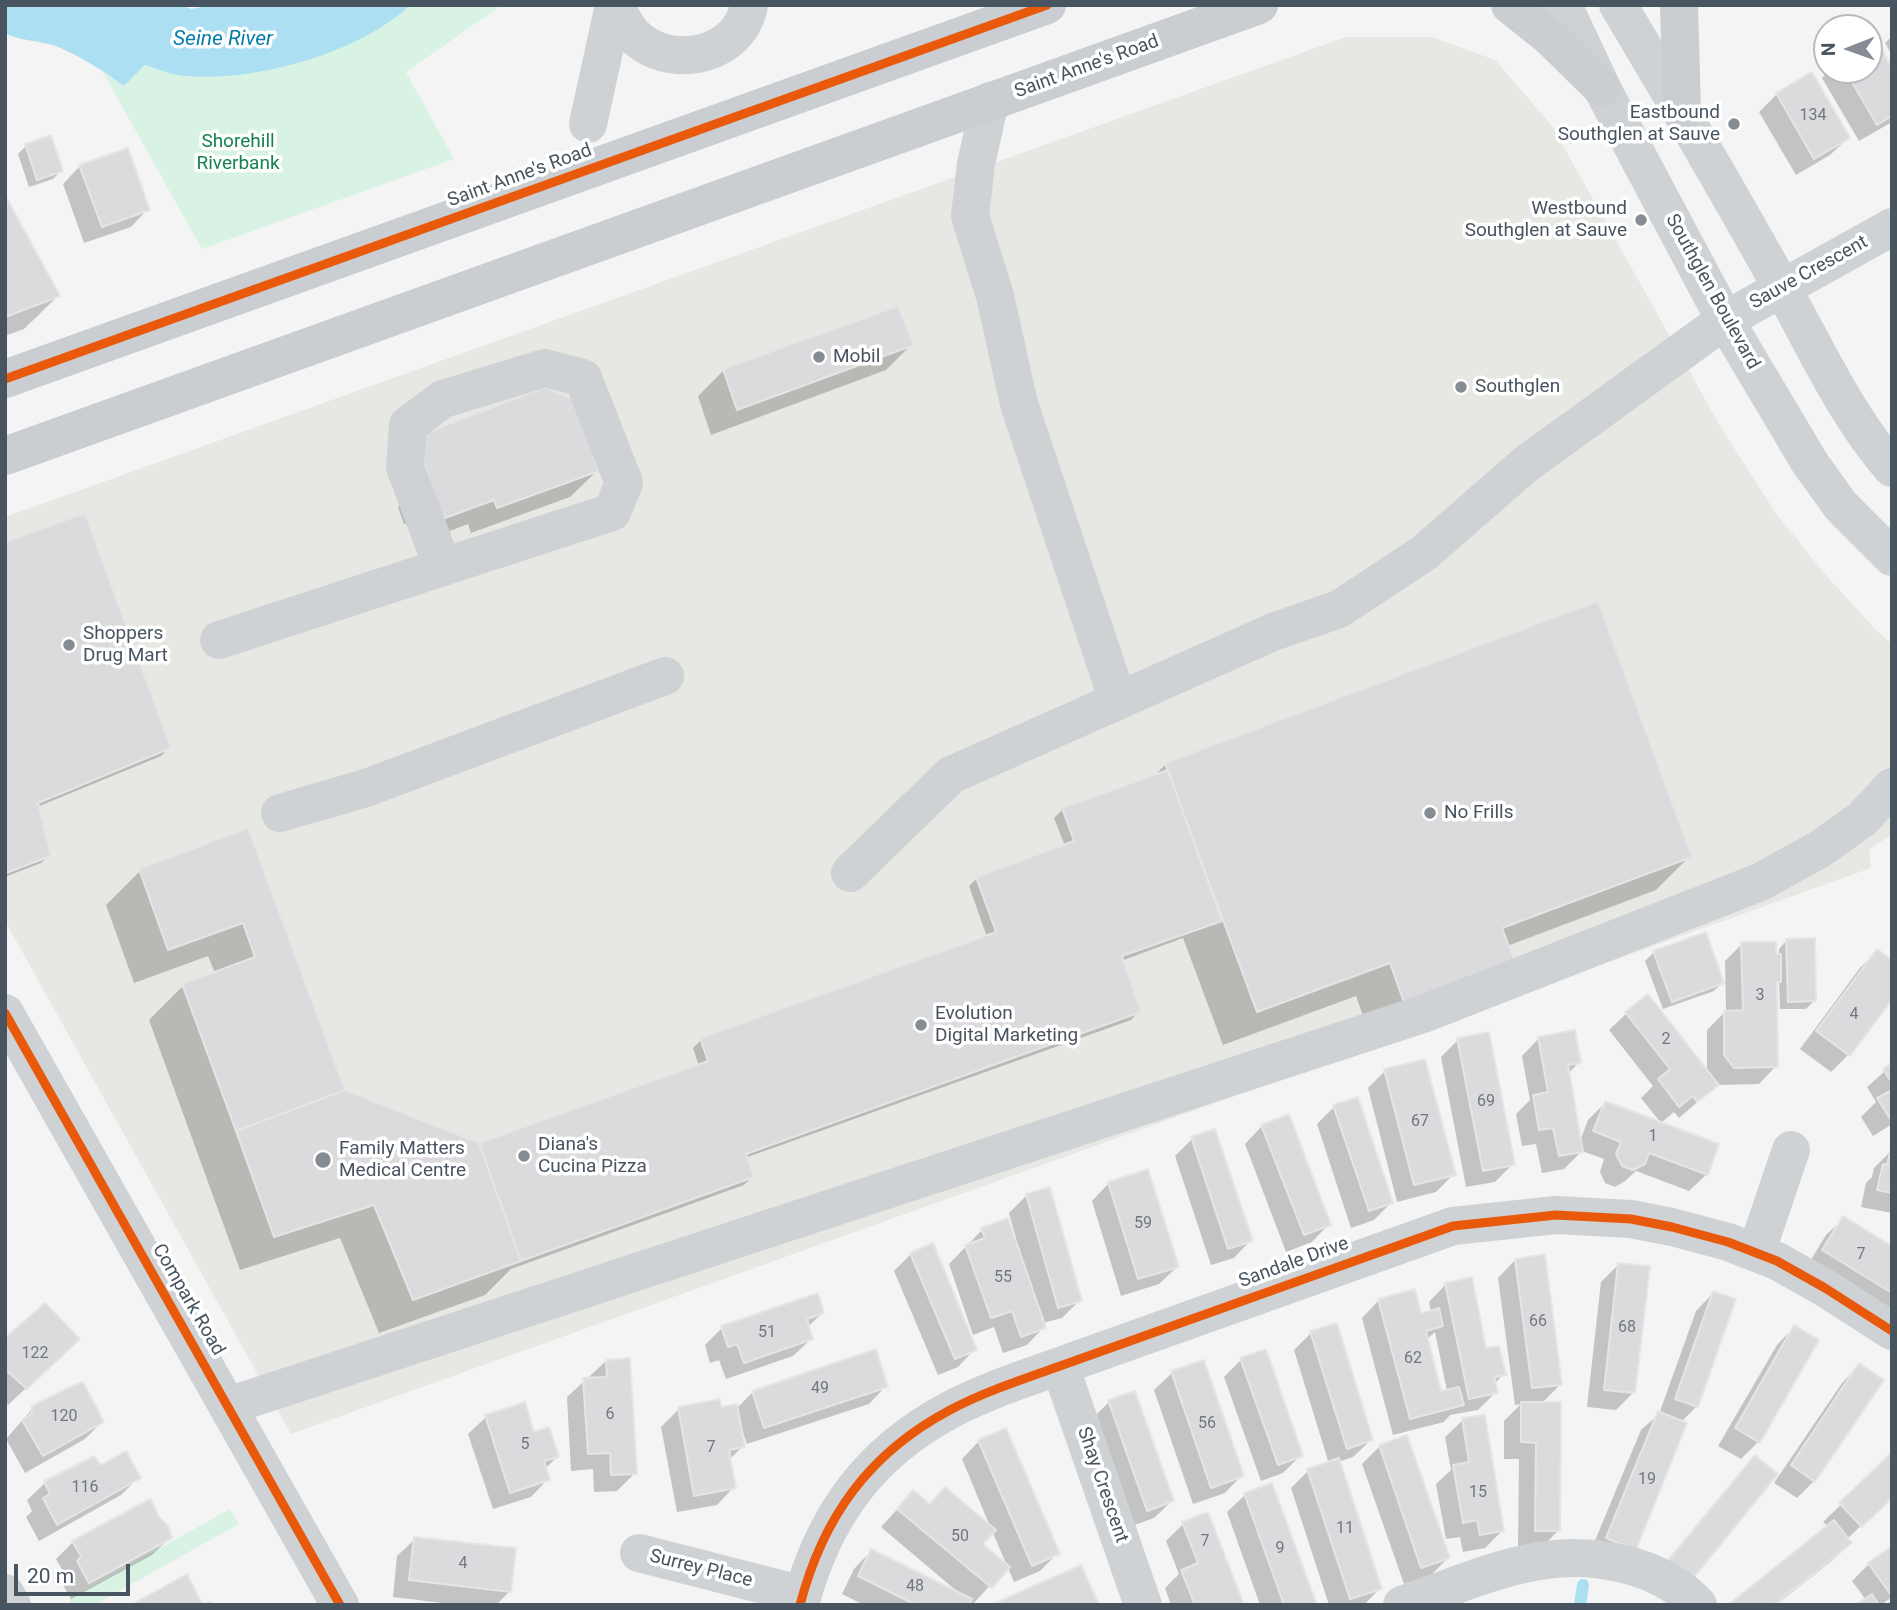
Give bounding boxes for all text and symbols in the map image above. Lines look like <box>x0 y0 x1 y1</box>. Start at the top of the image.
north arrow <box>1813 14 1883 84</box>
water label: Seine River <box>173 27 273 53</box>
street label: Saint Anne's Road <box>1012 30 1162 104</box>
text: N <box>1817 42 1840 56</box>
place label: Eastbound Southglen at Sauve <box>1558 102 1720 146</box>
house number: 134 <box>1800 106 1826 126</box>
marker: Eastbound Southglen at Sauve <box>1726 116 1742 132</box>
park label: Shorehill Riverbank <box>196 131 280 175</box>
street label: Saint Anne's Road <box>445 139 595 213</box>
place label: Westbound Southglen at Sauve <box>1465 198 1627 242</box>
street label: Southglen Boulevard <box>1660 210 1764 374</box>
marker: Westbound Southglen at Sauve <box>1633 212 1649 228</box>
street label: Sauve Crescent <box>1746 231 1872 315</box>
place label: Mobil <box>833 346 880 368</box>
marker: Mobil <box>811 349 827 365</box>
place label: Southglen <box>1475 376 1560 398</box>
marker: Southglen <box>1453 379 1469 395</box>
place label: Shoppers Drug Mart <box>83 623 168 667</box>
marker: Shoppers Drug Mart <box>61 637 77 653</box>
place label: No Frills <box>1444 802 1513 824</box>
marker: No Frills <box>1422 805 1438 821</box>
house number: 3 <box>1756 986 1764 1006</box>
place label: Evolution Digital Marketing <box>935 1003 1078 1047</box>
house number: 4 <box>1850 1005 1858 1025</box>
marker: Evolution Digital Marketing <box>913 1017 929 1033</box>
house number: 2 <box>1662 1030 1670 1050</box>
house number: 69 <box>1477 1092 1495 1112</box>
house number: 67 <box>1411 1112 1429 1132</box>
house number: 1 <box>1649 1127 1657 1147</box>
place label: Diana's Cucina Pizza <box>538 1134 647 1178</box>
place label: Family Matters Medical Centre <box>339 1138 466 1182</box>
marker: Diana's Cucina Pizza <box>516 1148 532 1164</box>
marker: Family Matters Medical Centre <box>313 1150 333 1170</box>
house number: 59 <box>1134 1214 1152 1234</box>
street label: Sandale Drive <box>1236 1233 1352 1293</box>
street label: Compark Road <box>147 1240 229 1360</box>
house number: 7 <box>1857 1245 1865 1265</box>
house number: 55 <box>994 1268 1012 1288</box>
house number: 66 <box>1529 1312 1547 1332</box>
house number: 68 <box>1618 1318 1636 1338</box>
house number: 51 <box>758 1323 776 1343</box>
house number: 122 <box>22 1344 48 1364</box>
house number: 62 <box>1404 1349 1422 1369</box>
house number: 49 <box>811 1379 829 1399</box>
house number: 6 <box>606 1405 614 1425</box>
house number: 120 <box>51 1407 77 1427</box>
house number: 56 <box>1198 1414 1216 1434</box>
street label: Shay Crescent <box>1072 1424 1132 1546</box>
house number: 5 <box>521 1435 529 1455</box>
house number: 7 <box>707 1438 715 1458</box>
house number: 19 <box>1638 1470 1656 1490</box>
house number: 116 <box>72 1478 98 1498</box>
house number: 15 <box>1469 1483 1487 1503</box>
house number: 11 <box>1336 1519 1354 1539</box>
house number: 50 <box>951 1527 969 1547</box>
house number: 7 <box>1201 1532 1209 1552</box>
house number: 9 <box>1276 1539 1284 1559</box>
street label: Surrey Place <box>647 1545 755 1593</box>
scale bar <box>18 1550 133 1594</box>
house number: 4 <box>459 1554 467 1574</box>
text: 20 m <box>27 1564 74 1588</box>
house number: 48 <box>906 1577 924 1597</box>

